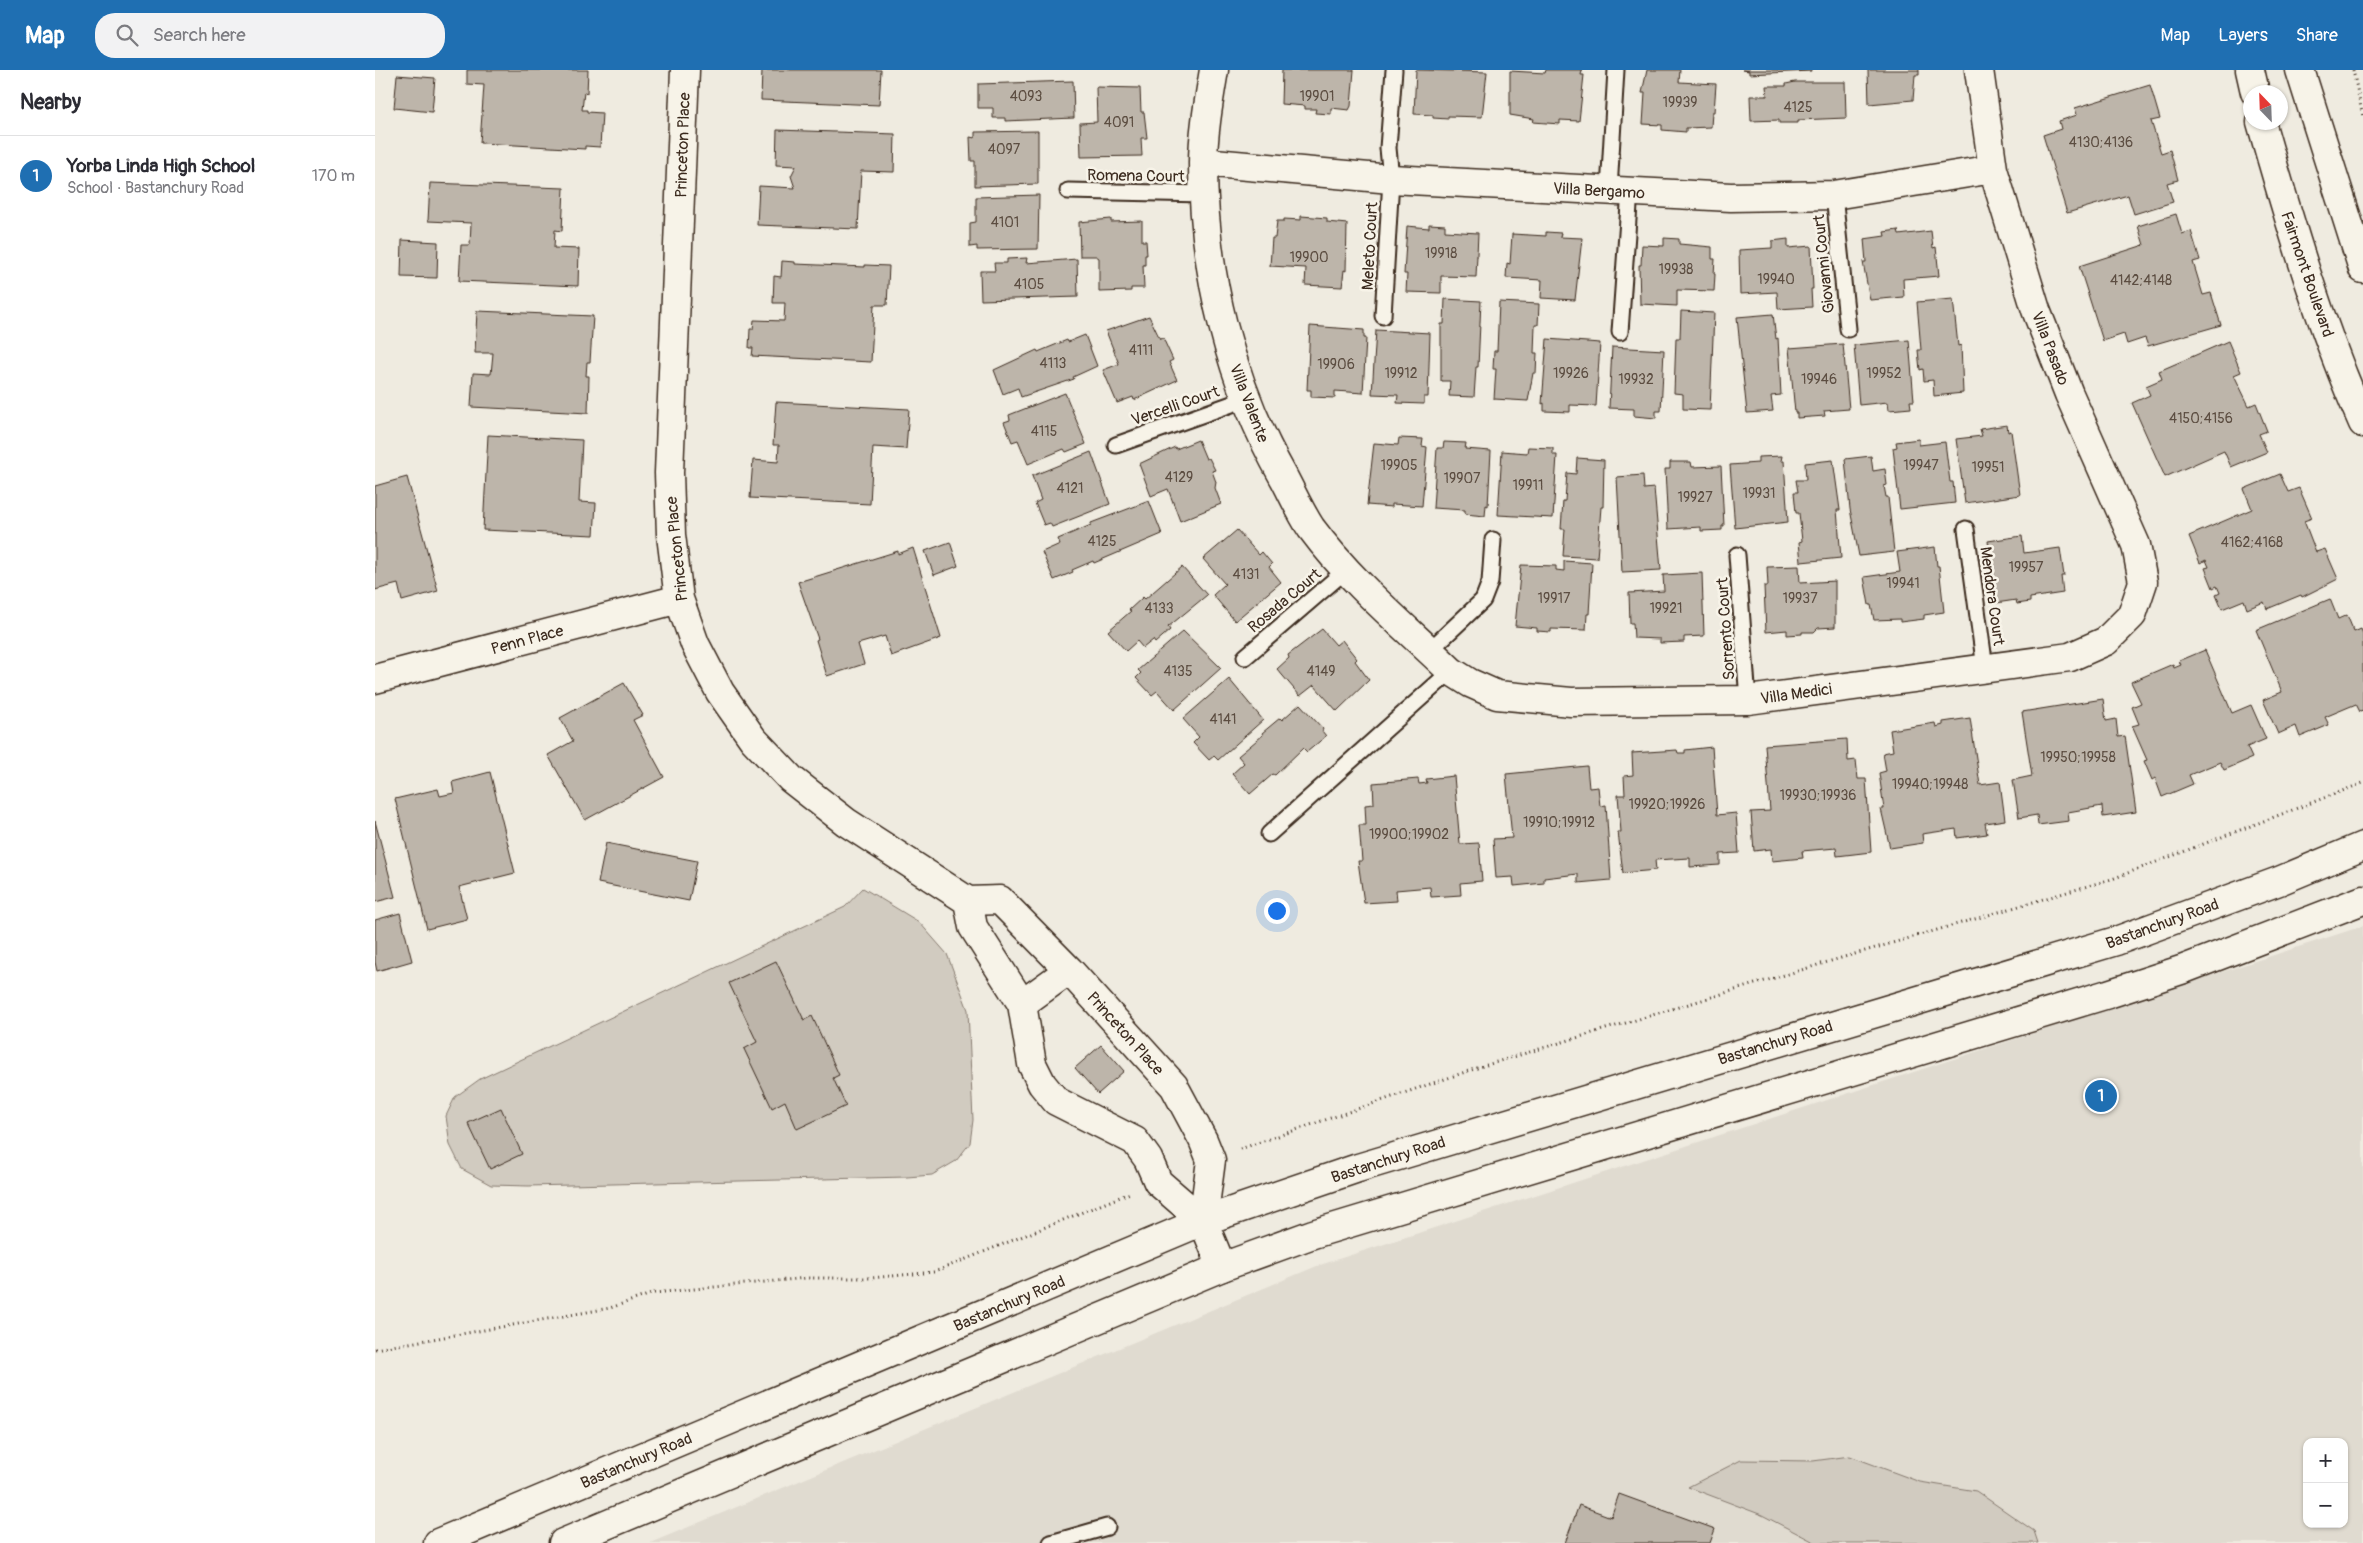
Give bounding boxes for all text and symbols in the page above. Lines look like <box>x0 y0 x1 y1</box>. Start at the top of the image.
search box <box>95 13 445 58</box>
text: Map <box>25 21 65 50</box>
icon: search <box>113 21 141 49</box>
text: Search here <box>153 23 246 47</box>
text: Map <box>2161 24 2190 47</box>
text: Layers <box>2218 24 2268 47</box>
text: Share <box>2296 24 2338 47</box>
north arrow <box>2243 85 2288 130</box>
house number: 4093 <box>1010 88 1043 105</box>
house number: 19901 <box>1300 88 1334 105</box>
text: Nearby <box>20 89 81 116</box>
street label: Princeton Place <box>671 92 695 198</box>
house number: 19939 <box>1663 94 1697 111</box>
house number: 4125 <box>1783 99 1813 116</box>
house number: 4091 <box>1104 114 1134 131</box>
house number: 4130;4136 <box>2069 134 2133 151</box>
house number: 4097 <box>988 141 1021 158</box>
text: Yorba Linda High School <box>67 154 255 178</box>
street label: Romena Court <box>1087 165 1186 187</box>
text: 1 <box>33 166 39 186</box>
text: 170 m <box>312 166 355 186</box>
text: School · Bastanchury Road <box>67 178 244 198</box>
street label: Villa Bergamo <box>1553 179 1646 203</box>
street label: Meleto Court <box>1358 201 1382 291</box>
street label: Fairmont Boulevard <box>2276 209 2338 340</box>
street label: Giovanni Court <box>1809 213 1839 314</box>
house number: 4101 <box>991 214 1019 231</box>
house number: 19918 <box>1425 245 1457 262</box>
house number: 19900 <box>1289 249 1329 266</box>
house number: 19938 <box>1659 261 1693 278</box>
house number: 19940 <box>1757 271 1795 288</box>
house number: 4142;4148 <box>2110 272 2172 289</box>
house number: 4105 <box>1014 276 1044 293</box>
street label: Villa Pasado <box>2027 309 2073 388</box>
house number: 4111 <box>1129 342 1153 359</box>
house number: 4113 <box>1040 355 1067 372</box>
house number: 19906 <box>1317 356 1355 373</box>
street label: Villa Valente <box>1225 361 1273 446</box>
house number: 19912 <box>1384 365 1418 382</box>
house number: 19926 <box>1553 365 1589 382</box>
house number: 19952 <box>1866 365 1902 382</box>
house number: 19932 <box>1618 371 1654 388</box>
house number: 19946 <box>1801 371 1837 388</box>
street label: Vercelli Court <box>1129 381 1223 430</box>
house number: 4150;4156 <box>2169 410 2233 427</box>
house number: 4115 <box>1031 423 1057 440</box>
house number: 19905 <box>1380 457 1418 474</box>
house number: 19947 <box>1903 457 1939 474</box>
house number: 19951 <box>1972 459 2004 476</box>
house number: 4129 <box>1165 469 1193 486</box>
house number: 19907 <box>1444 470 1481 487</box>
house number: 19911 <box>1513 477 1543 494</box>
house number: 4121 <box>1057 480 1083 497</box>
house number: 19931 <box>1742 485 1776 502</box>
house number: 19927 <box>1677 489 1713 506</box>
street label: Princeton Place <box>662 495 692 602</box>
house number: 4125 <box>1087 533 1117 550</box>
house number: 4162;4168 <box>2221 534 2283 551</box>
street label: Mendora Court <box>1975 545 2009 647</box>
house number: 19957 <box>2009 559 2044 576</box>
street label: Rosada Court <box>1244 564 1326 637</box>
house number: 4131 <box>1233 566 1259 583</box>
house number: 19941 <box>1886 575 1920 592</box>
street label: Sorrento Court <box>1712 576 1740 681</box>
house number: 19917 <box>1538 590 1571 607</box>
house number: 19937 <box>1782 590 1818 607</box>
house number: 4133 <box>1144 600 1174 617</box>
house number: 19921 <box>1649 600 1683 617</box>
street label: Penn Place <box>489 621 566 659</box>
house number: 4135 <box>1164 663 1193 680</box>
house number: 4149 <box>1307 663 1335 680</box>
street label: Villa Medici <box>1759 679 1833 709</box>
house number: 4141 <box>1209 711 1237 728</box>
house number: 19950;19958 <box>2040 749 2116 766</box>
house number: 19940;19948 <box>1892 776 1968 793</box>
house number: 19930;19936 <box>1779 787 1857 804</box>
house number: 19920;19926 <box>1628 796 1706 813</box>
house number: 19910;19912 <box>1523 814 1595 831</box>
house number: 19900;19902 <box>1369 826 1449 843</box>
street label: Bastanchury Road <box>2103 894 2222 954</box>
your location <box>1264 898 1290 924</box>
street label: Princeton Place <box>1083 988 1168 1080</box>
street label: Bastanchury Road <box>1715 1016 1835 1070</box>
pin: 1 <box>2085 1077 2117 1115</box>
street label: Bastanchury Road <box>1329 1132 1448 1188</box>
street label: Bastanchury Road <box>951 1271 1068 1336</box>
street label: Bastanchury Road <box>578 1428 695 1493</box>
map controls <box>2303 1438 2348 1528</box>
button: + <box>2303 1438 2348 1483</box>
button: − <box>2303 1483 2348 1528</box>

